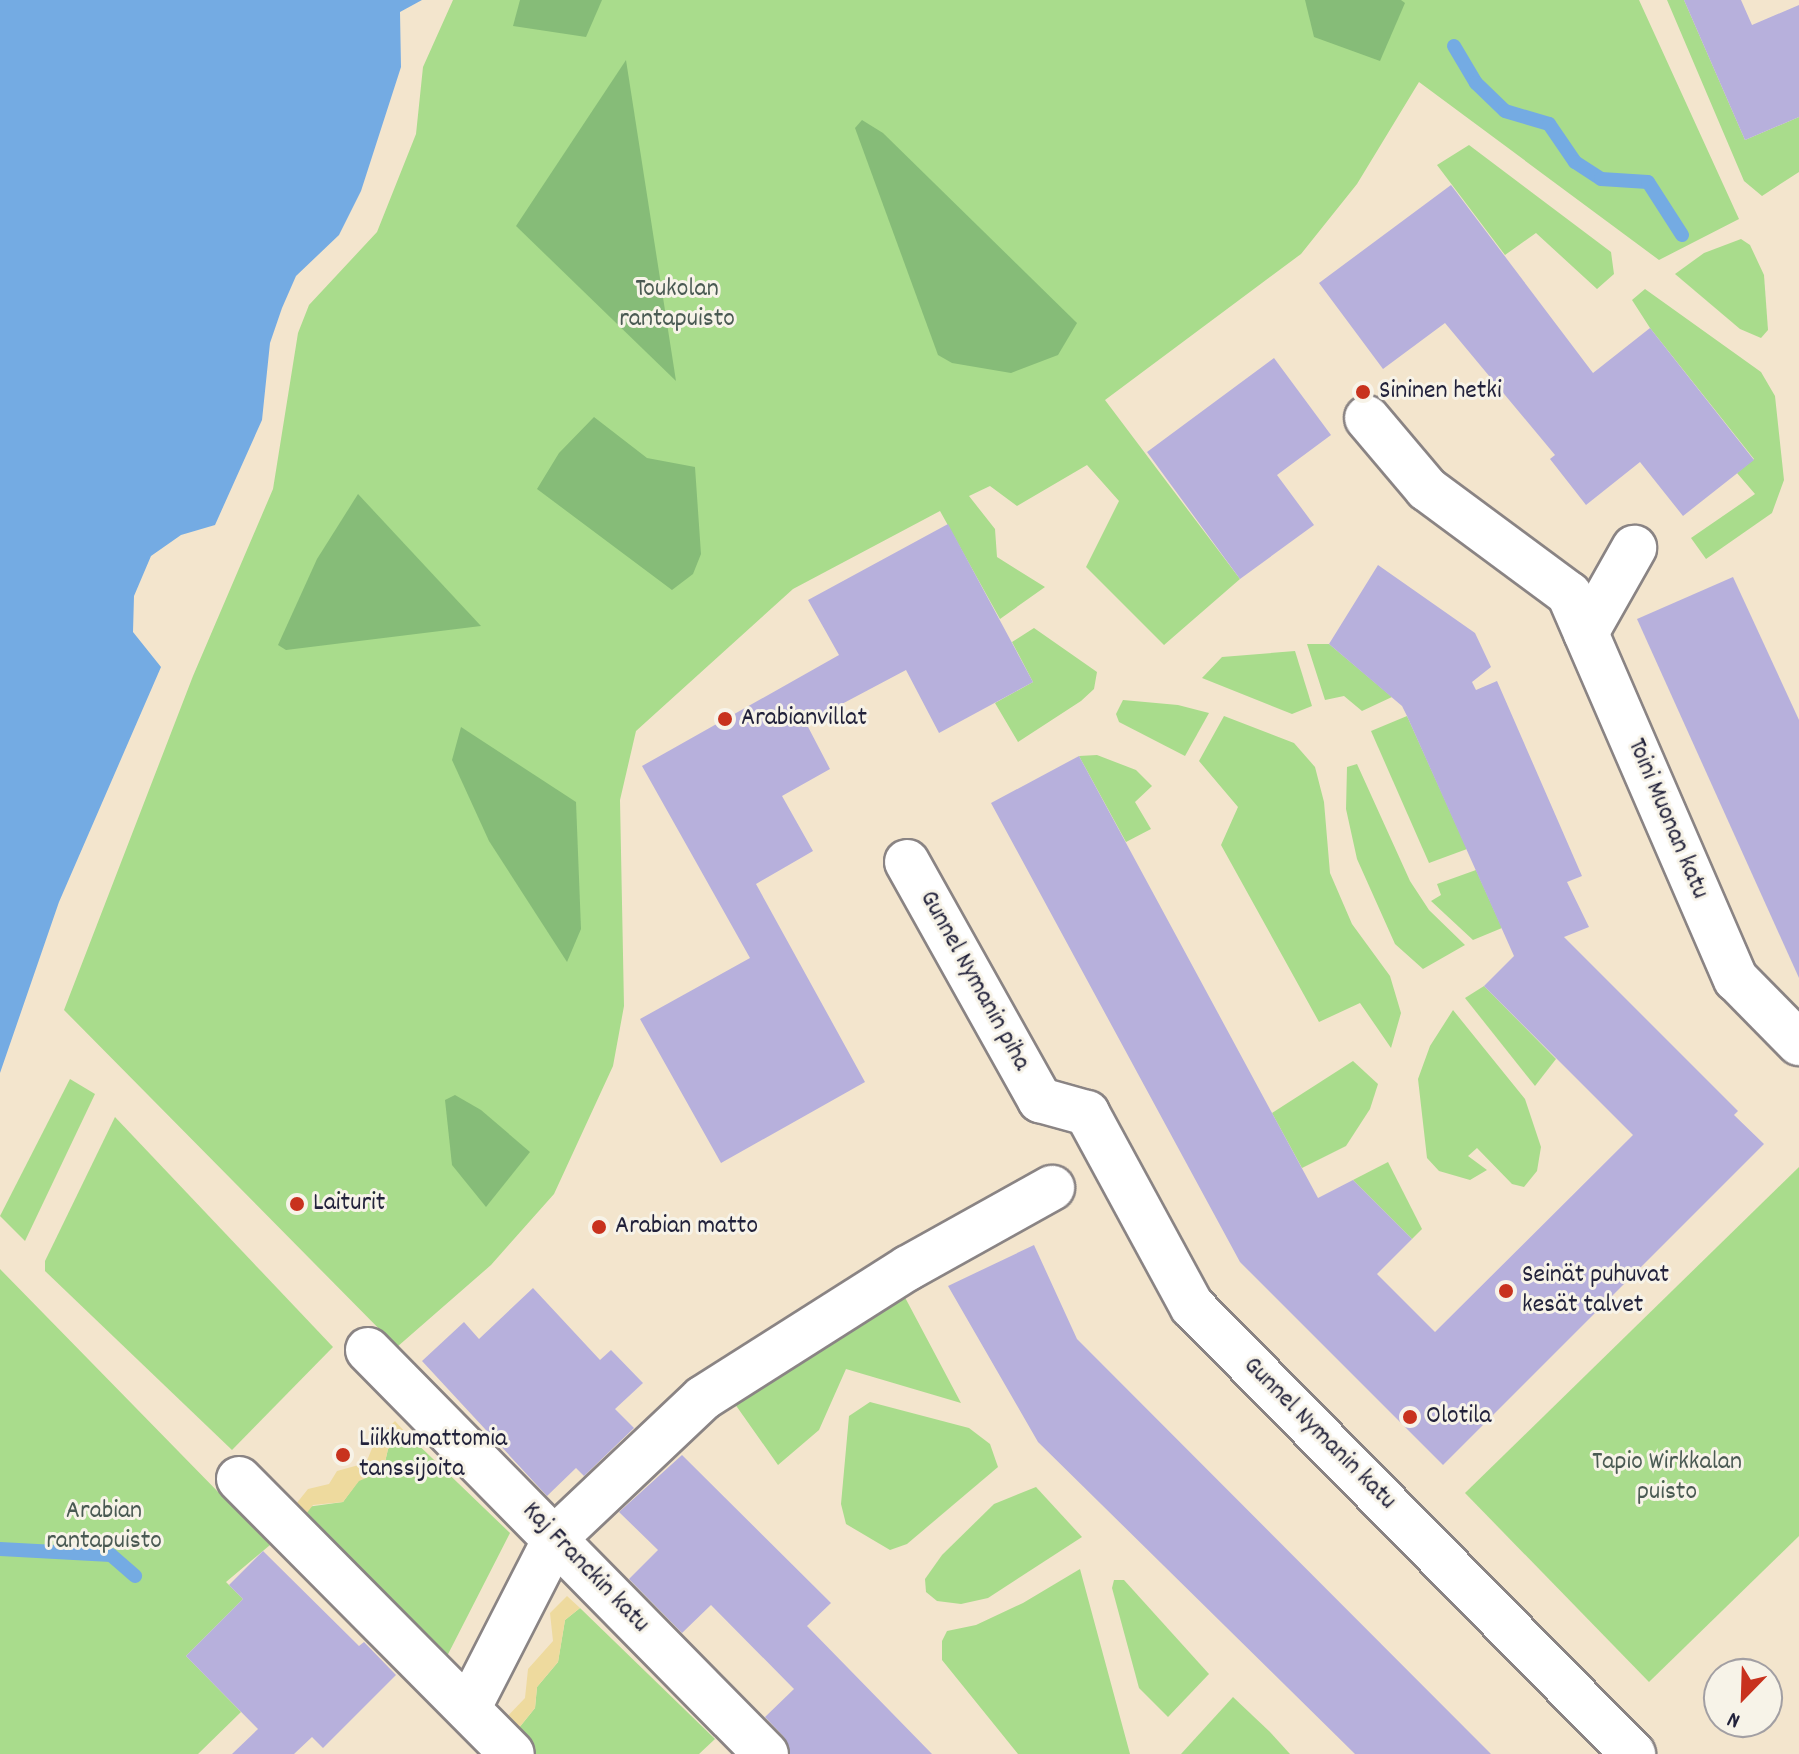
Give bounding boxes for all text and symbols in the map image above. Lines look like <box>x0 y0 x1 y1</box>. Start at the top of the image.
park label: Toukolan rantapuisto <box>619 274 735 336</box>
place label: Sininen hetki <box>1379 376 1502 408</box>
marker: Sininen hetki <box>1354 383 1372 401</box>
place label: Arabianvillat <box>741 703 867 735</box>
marker: Arabianvillat <box>716 710 734 728</box>
street label: Toini Muonan katu <box>1619 734 1715 904</box>
street label: Gunnel Nymanin piha <box>912 886 1036 1076</box>
place label: Laiturit <box>313 1188 385 1220</box>
marker: Laiturit <box>288 1195 306 1213</box>
place label: Arabian matto <box>615 1211 758 1243</box>
marker: Arabian matto <box>590 1218 608 1236</box>
place label: Seinät puhuvat kesät talvet <box>1522 1260 1669 1322</box>
marker: Seinät puhuvat kesät talvet <box>1497 1282 1515 1300</box>
street label: Gunnel Nymanin katu <box>1236 1351 1402 1517</box>
place label: Olotila <box>1426 1401 1491 1433</box>
marker: Olotila <box>1401 1408 1419 1426</box>
place label: Liikkumattomia tanssijoita <box>359 1424 507 1486</box>
marker: Liikkumattomia tanssijoita <box>334 1446 352 1464</box>
park label: Tapio Wirkkalan puisto <box>1592 1447 1742 1508</box>
park label: Arabian rantapuisto <box>46 1496 162 1558</box>
street label: Kaj Franckin katu <box>515 1496 655 1640</box>
north arrow <box>1703 1658 1783 1738</box>
text: N <box>1723 1702 1745 1735</box>

